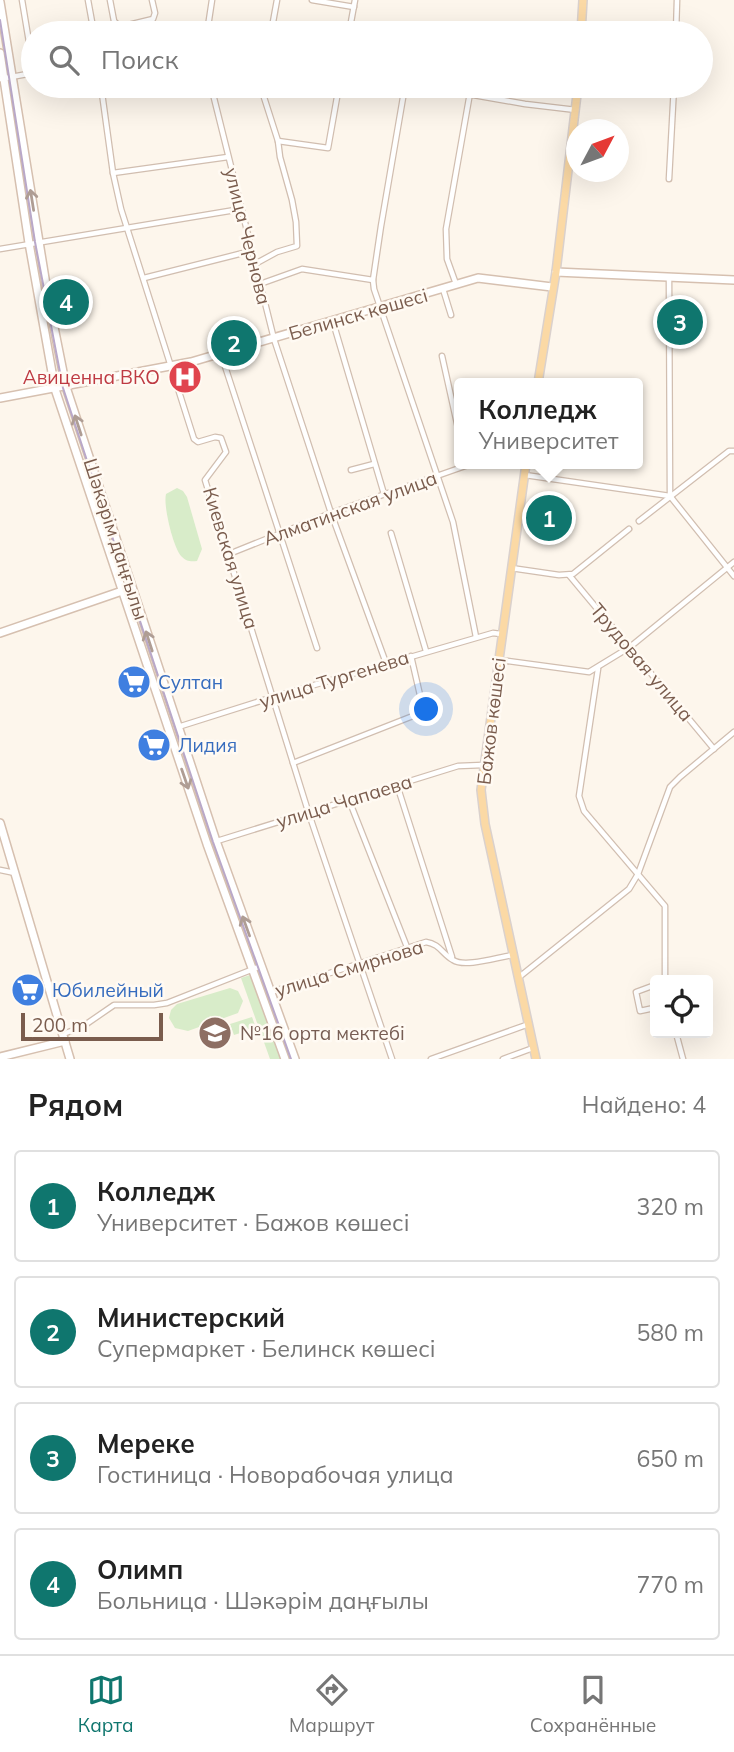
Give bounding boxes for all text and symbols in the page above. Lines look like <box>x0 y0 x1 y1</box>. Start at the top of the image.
search box <box>21 21 713 98</box>
icon: search <box>45 41 83 79</box>
text: Поиск <box>101 43 179 76</box>
north arrow <box>566 119 629 182</box>
street label: улица Чернова <box>219 165 277 307</box>
one-way arrow <box>25 189 38 211</box>
pin: 4 <box>43 276 89 328</box>
street label: Белинск көшесі <box>286 283 430 345</box>
pin: 3 <box>657 296 703 348</box>
pin: 2 <box>211 317 257 369</box>
hospital icon: Авиценна ВКО <box>166 358 204 396</box>
place label: Авиценна ВКО <box>23 365 160 389</box>
popup <box>454 378 643 469</box>
text: Колледж <box>478 393 597 426</box>
one-way arrow <box>71 414 84 436</box>
text: Университет <box>478 426 619 455</box>
street label: Шәкәрім даңғылы <box>79 455 153 623</box>
street label: Алматинская улица <box>260 465 440 551</box>
street label: Киевская улица <box>198 484 264 632</box>
pin: 1 <box>526 492 572 544</box>
street label: Трудовая улица <box>586 598 698 726</box>
one-way arrow <box>142 630 155 652</box>
street label: улица Тургенева <box>256 645 412 713</box>
street label: Бажов көшесі <box>471 656 511 786</box>
supermarket icon: Султан <box>115 663 153 701</box>
place label: Султан <box>158 670 223 694</box>
your location <box>409 692 443 726</box>
supermarket icon: Лидия <box>135 726 173 764</box>
place label: Лидия <box>178 733 237 757</box>
one-way arrow <box>180 768 192 790</box>
street label: улица Чапаева <box>273 769 415 833</box>
one-way arrow <box>239 915 252 937</box>
street label: улица Смирнова <box>272 934 426 1002</box>
supermarket icon: Юбилейный <box>9 971 47 1009</box>
map controls <box>650 975 713 1038</box>
button: locate <box>650 975 713 1038</box>
place label: Юбилейный <box>52 978 164 1002</box>
scale bar <box>21 1010 163 1042</box>
text: 200 m <box>32 1013 88 1037</box>
school or university icon: №16 орта мектебі <box>196 1014 234 1052</box>
place label: №16 орта мектебі <box>240 1021 405 1045</box>
text: Рядом <box>28 1086 123 1124</box>
text: Найдено: 4 <box>582 1090 706 1119</box>
text: Колледж <box>97 1175 215 1208</box>
text: 1 <box>46 1192 60 1221</box>
text: 320 m <box>636 1192 704 1221</box>
text: Университет · Бажов көшесі <box>97 1208 409 1237</box>
text: Министерский <box>97 1301 285 1334</box>
text: 2 <box>46 1318 60 1347</box>
text: 580 m <box>636 1318 704 1347</box>
text: Супермаркет · Белинск көшесі <box>97 1334 436 1363</box>
text: Мереке <box>97 1427 195 1460</box>
text: 3 <box>46 1444 60 1473</box>
text: 650 m <box>636 1444 704 1473</box>
text: Гостиница · Новорабочая улица <box>97 1460 454 1489</box>
text: Олимп <box>97 1553 183 1586</box>
text: 4 <box>46 1570 60 1599</box>
text: 770 m <box>636 1570 704 1599</box>
text: Больница · Шәкәрім даңғылы <box>97 1586 429 1615</box>
tab: Карта <box>78 1671 134 1737</box>
tab: Маршрут <box>289 1671 374 1737</box>
tab: Сохранённые <box>530 1671 656 1737</box>

